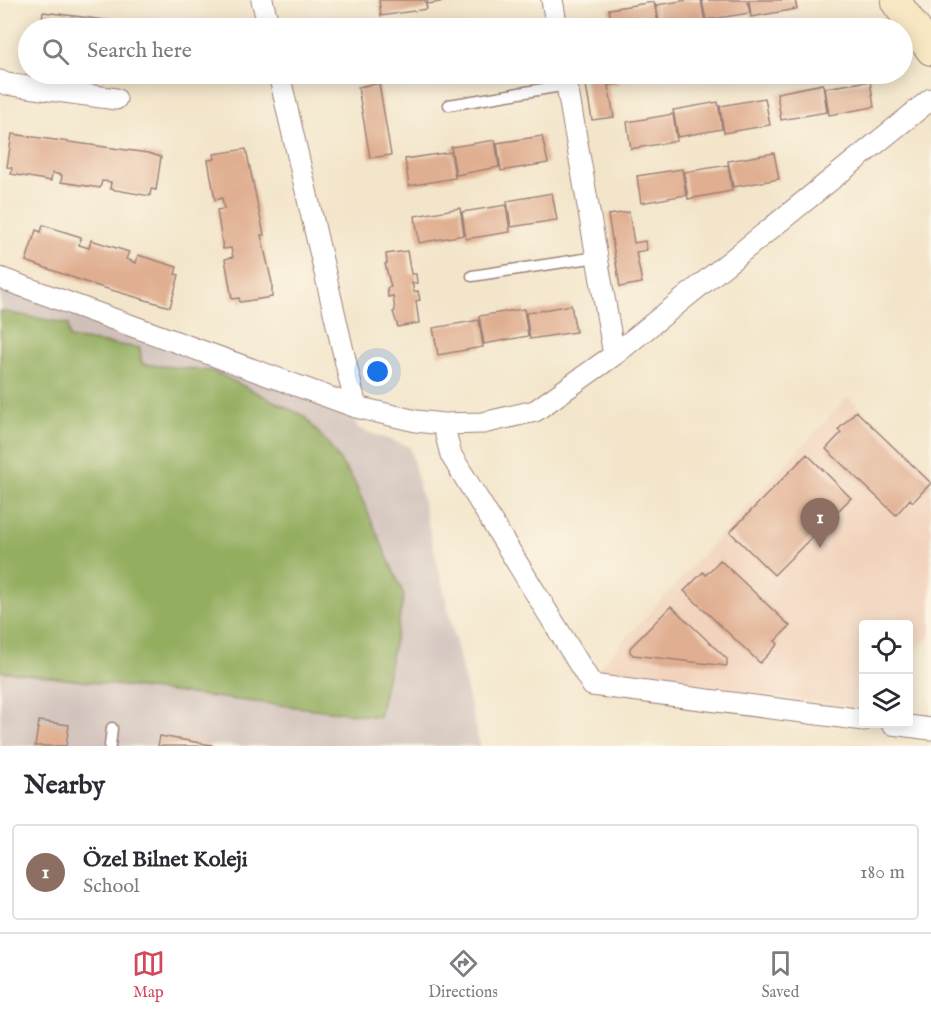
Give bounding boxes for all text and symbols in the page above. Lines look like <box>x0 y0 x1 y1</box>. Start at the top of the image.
search box <box>18 18 913 84</box>
icon: search <box>39 35 72 68</box>
text: Search here <box>87 37 192 65</box>
your location <box>363 357 392 386</box>
pin: 1 <box>800 498 840 548</box>
map controls <box>859 620 913 728</box>
button: locate <box>859 620 913 674</box>
button: layers <box>859 674 913 728</box>
text: Nearby <box>24 769 105 802</box>
text: Özel Bilnet Koleji <box>83 846 248 874</box>
text: 1 <box>42 860 49 885</box>
text: 180 m <box>860 860 905 885</box>
text: School <box>83 874 139 899</box>
tab: Map <box>132 947 165 1003</box>
tab: Directions <box>428 947 498 1003</box>
tab: Saved <box>761 947 799 1003</box>

